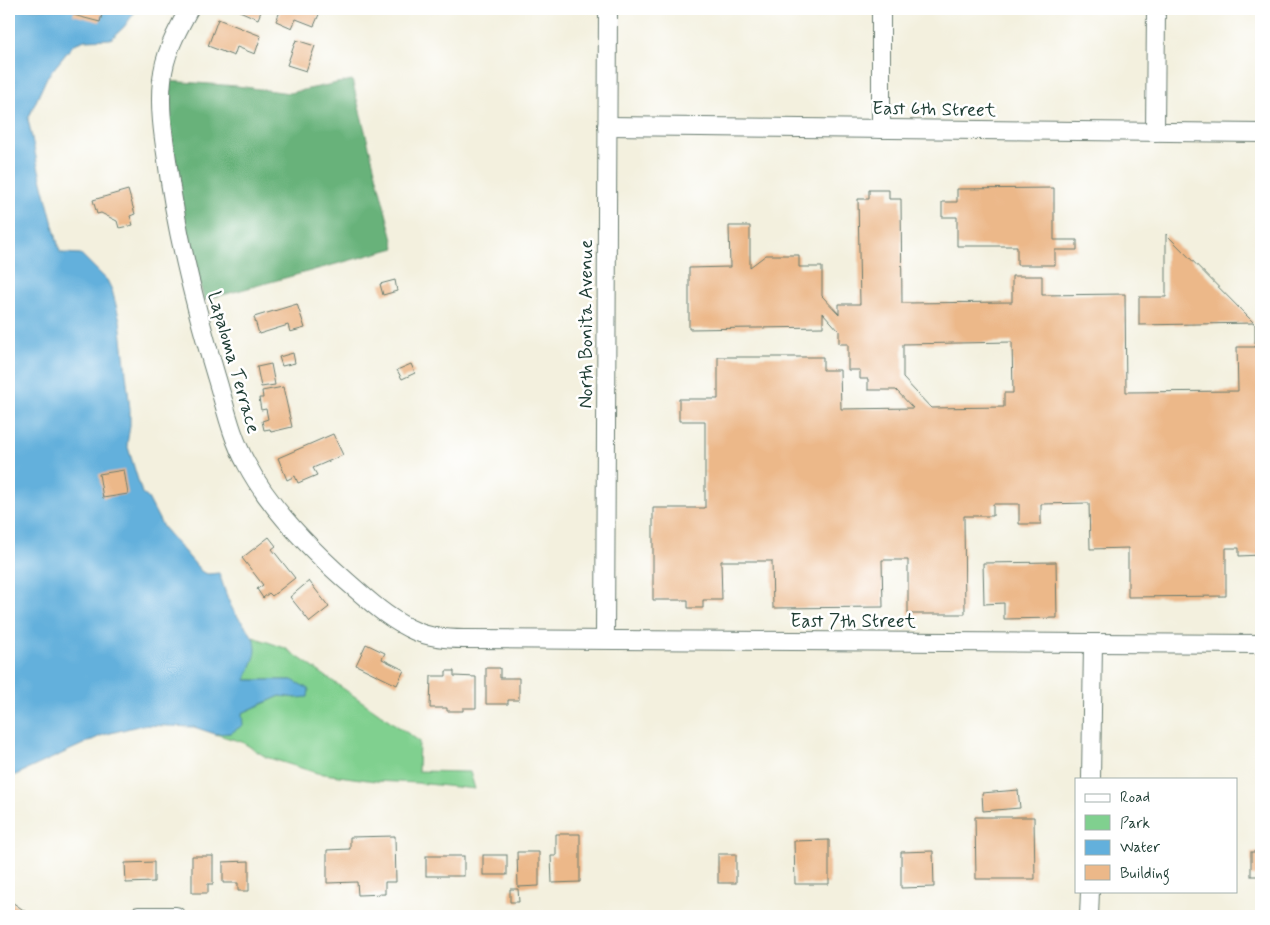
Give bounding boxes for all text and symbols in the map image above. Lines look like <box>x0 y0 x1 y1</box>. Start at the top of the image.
street label: East 6th Street <box>872 96 996 123</box>
street label: North Bonita Avenue <box>574 239 599 409</box>
street label: Lapaloma Terrace <box>201 288 266 436</box>
street label: East 7th Street <box>790 609 916 634</box>
legend <box>1075 778 1238 892</box>
text: Road <box>1120 788 1150 808</box>
text: Park <box>1120 814 1150 834</box>
text: Water <box>1120 838 1160 858</box>
text: Building <box>1120 864 1170 885</box>

